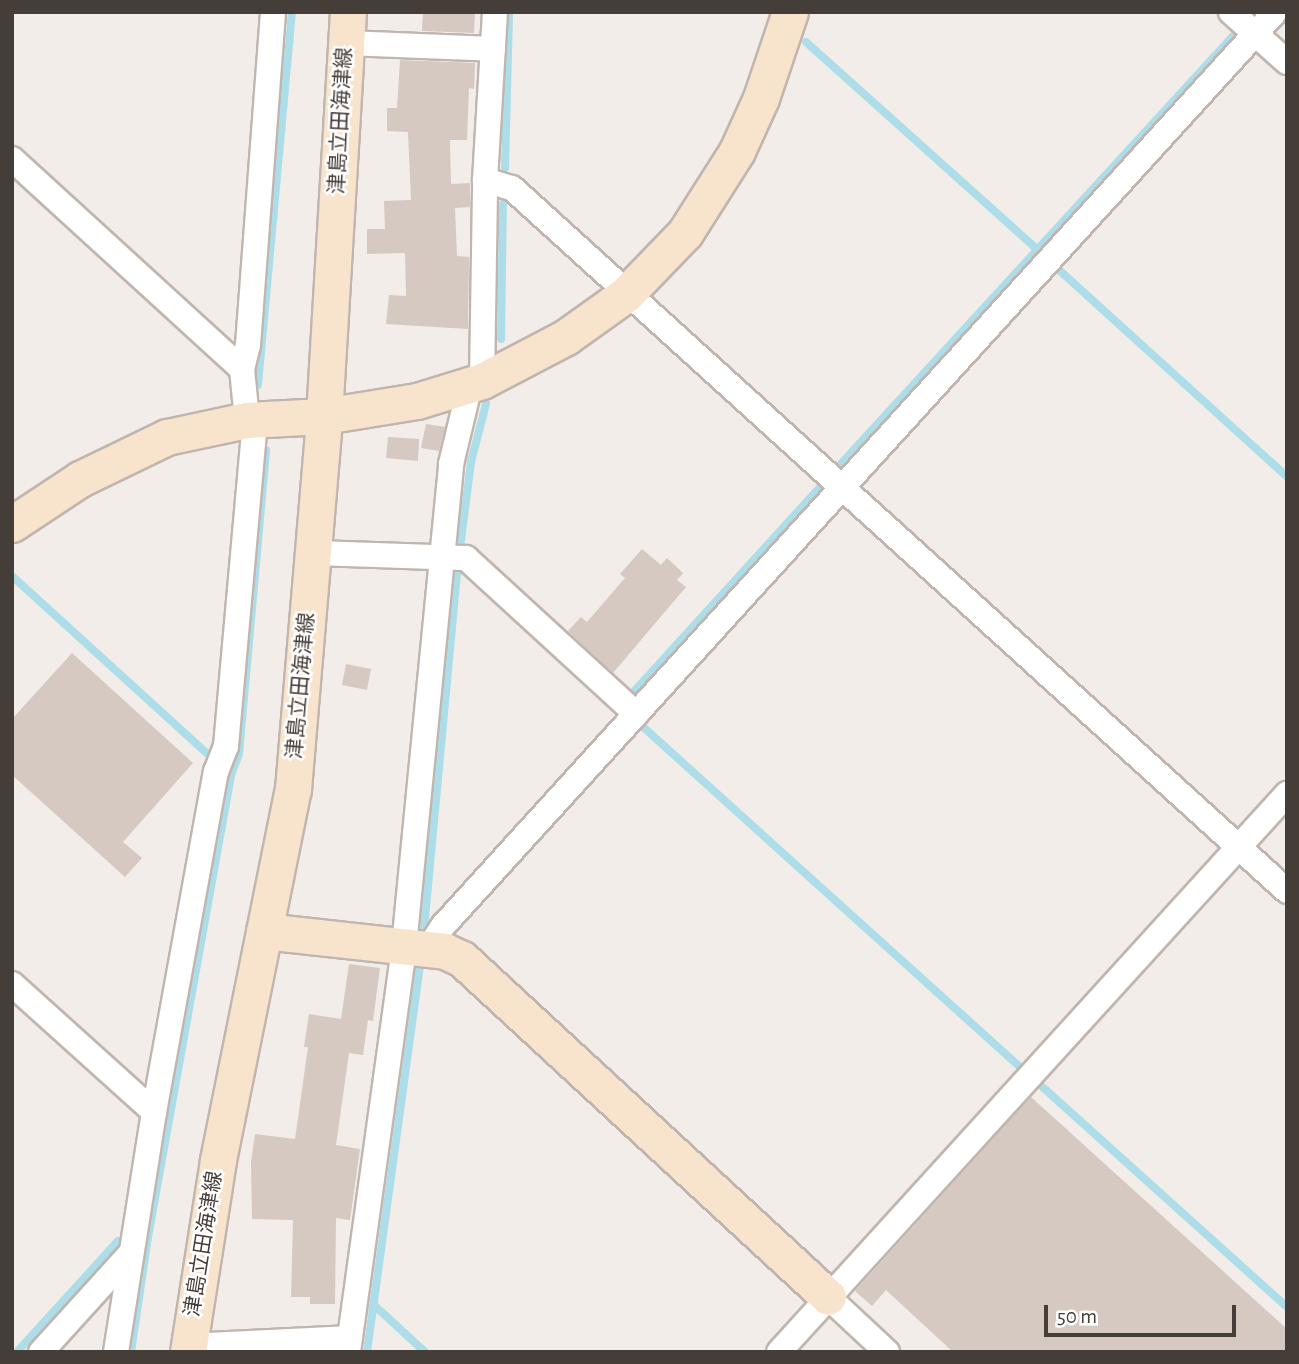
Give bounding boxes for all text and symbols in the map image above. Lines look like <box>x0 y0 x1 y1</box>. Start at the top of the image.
street label: 津島立田海津線 <box>325 47 357 195</box>
street label: 津島立田海津線 <box>282 612 320 760</box>
street label: 津島立田海津線 <box>180 1169 228 1319</box>
scale bar <box>1047 1290 1240 1334</box>
text: 50 m <box>1057 1306 1097 1327</box>

